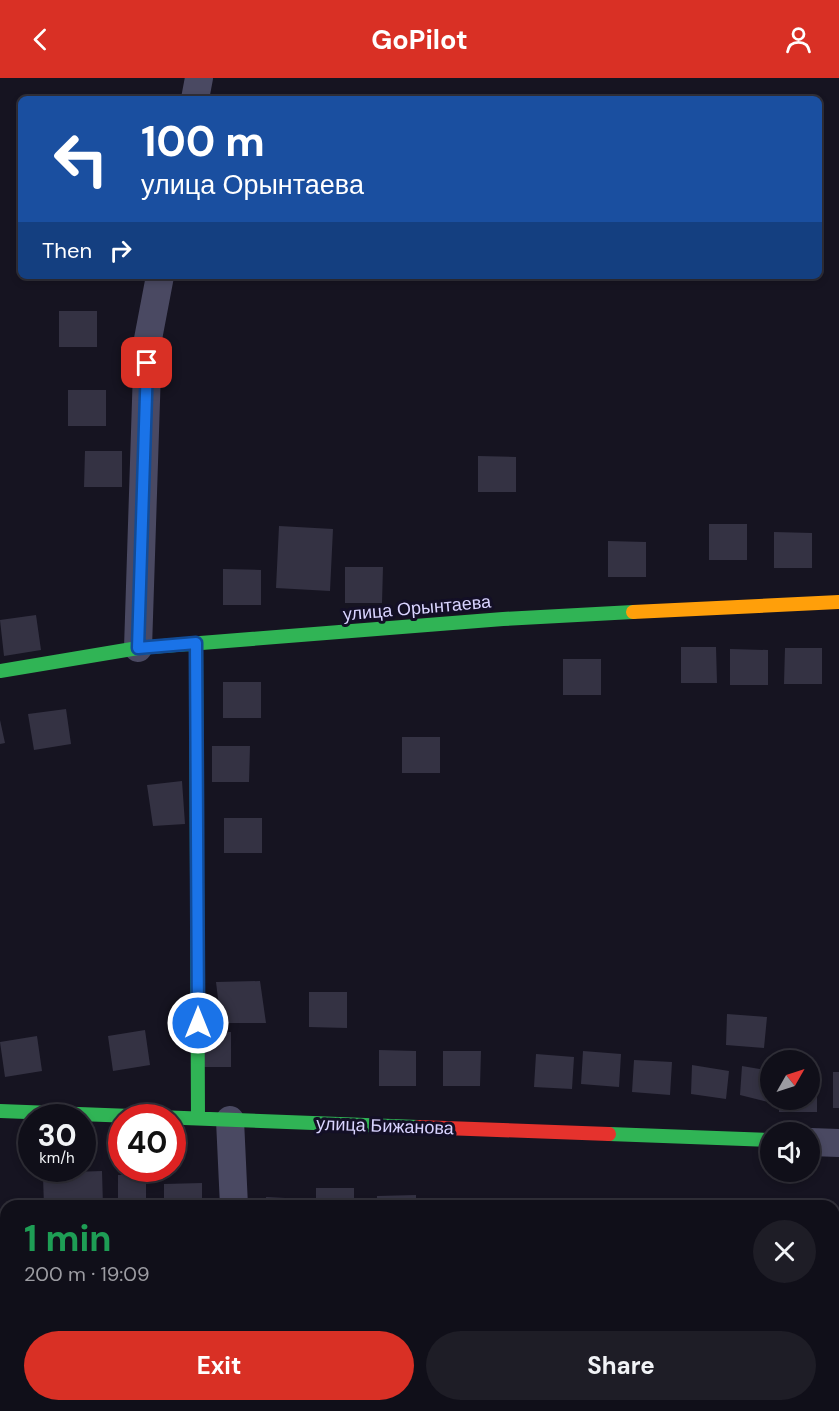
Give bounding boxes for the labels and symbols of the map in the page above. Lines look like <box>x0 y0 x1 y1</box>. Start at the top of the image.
pin <box>121 337 172 388</box>
street label: улица Орынтаева <box>342 589 493 626</box>
position arrow <box>166 991 230 1055</box>
north arrow <box>760 1050 820 1110</box>
speed limit sign: 40 <box>108 1104 186 1182</box>
street label: улица Бижанова <box>316 1112 455 1140</box>

